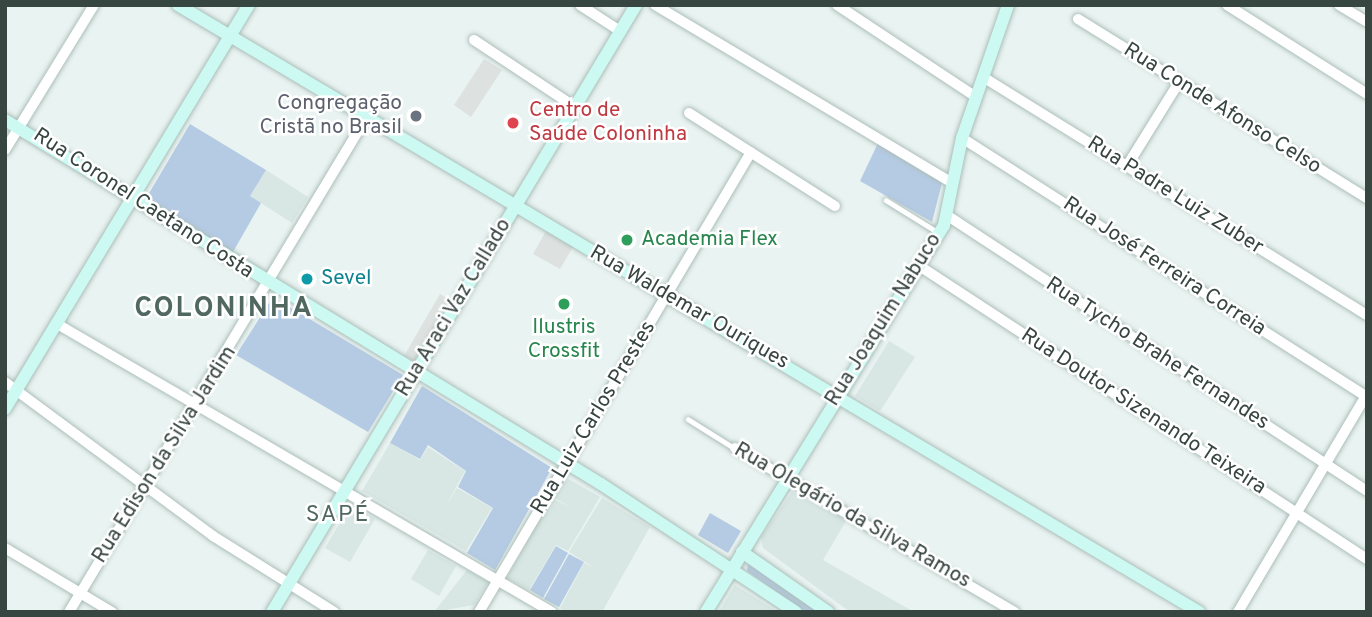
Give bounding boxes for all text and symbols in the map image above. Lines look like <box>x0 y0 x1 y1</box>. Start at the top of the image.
street label: Rua Conde Afonso Celso <box>1118 38 1326 180</box>
place label: Congregação Cristã no Brasil <box>260 91 402 141</box>
place label: Centro de Saúde Coloninha <box>529 98 687 148</box>
marker: Congregação Cristã no Brasil <box>408 108 424 124</box>
marker: Centro de Saúde Coloninha <box>503 113 523 133</box>
street label: Rua Coronel Caetano Costa <box>28 123 258 285</box>
street label: Rua Padre Luiz Zuber <box>1082 132 1268 260</box>
street label: Rua José Ferreira Correia <box>1058 192 1270 342</box>
street label: Rua Araci Vaz Callado <box>390 214 518 402</box>
place label: Academia Flex <box>641 227 778 253</box>
street label: Rua Joaquim Nabuco <box>820 229 948 411</box>
marker: Academia Flex <box>619 232 635 248</box>
street label: Rua Waldemar Ouriques <box>585 241 793 375</box>
place label: Sevel <box>321 266 372 292</box>
marker: Sevel <box>299 271 315 287</box>
street label: Rua Tycho Brahe Fernandes <box>1040 272 1274 436</box>
district label: COLONINHA <box>135 292 313 326</box>
marker: Ilustris Crossfit <box>556 296 572 312</box>
place label: Ilustris Crossfit <box>528 315 600 365</box>
street label: Rua Luiz Carlos Prestes <box>526 317 662 519</box>
street label: Rua Doutor Sizenando Teixeira <box>1015 323 1271 501</box>
street label: Rua Edison da Silva Jardim <box>88 342 242 568</box>
street label: Rua Olegário da Silva Ramos <box>729 438 975 594</box>
district label: SAPÉ <box>306 502 370 530</box>

